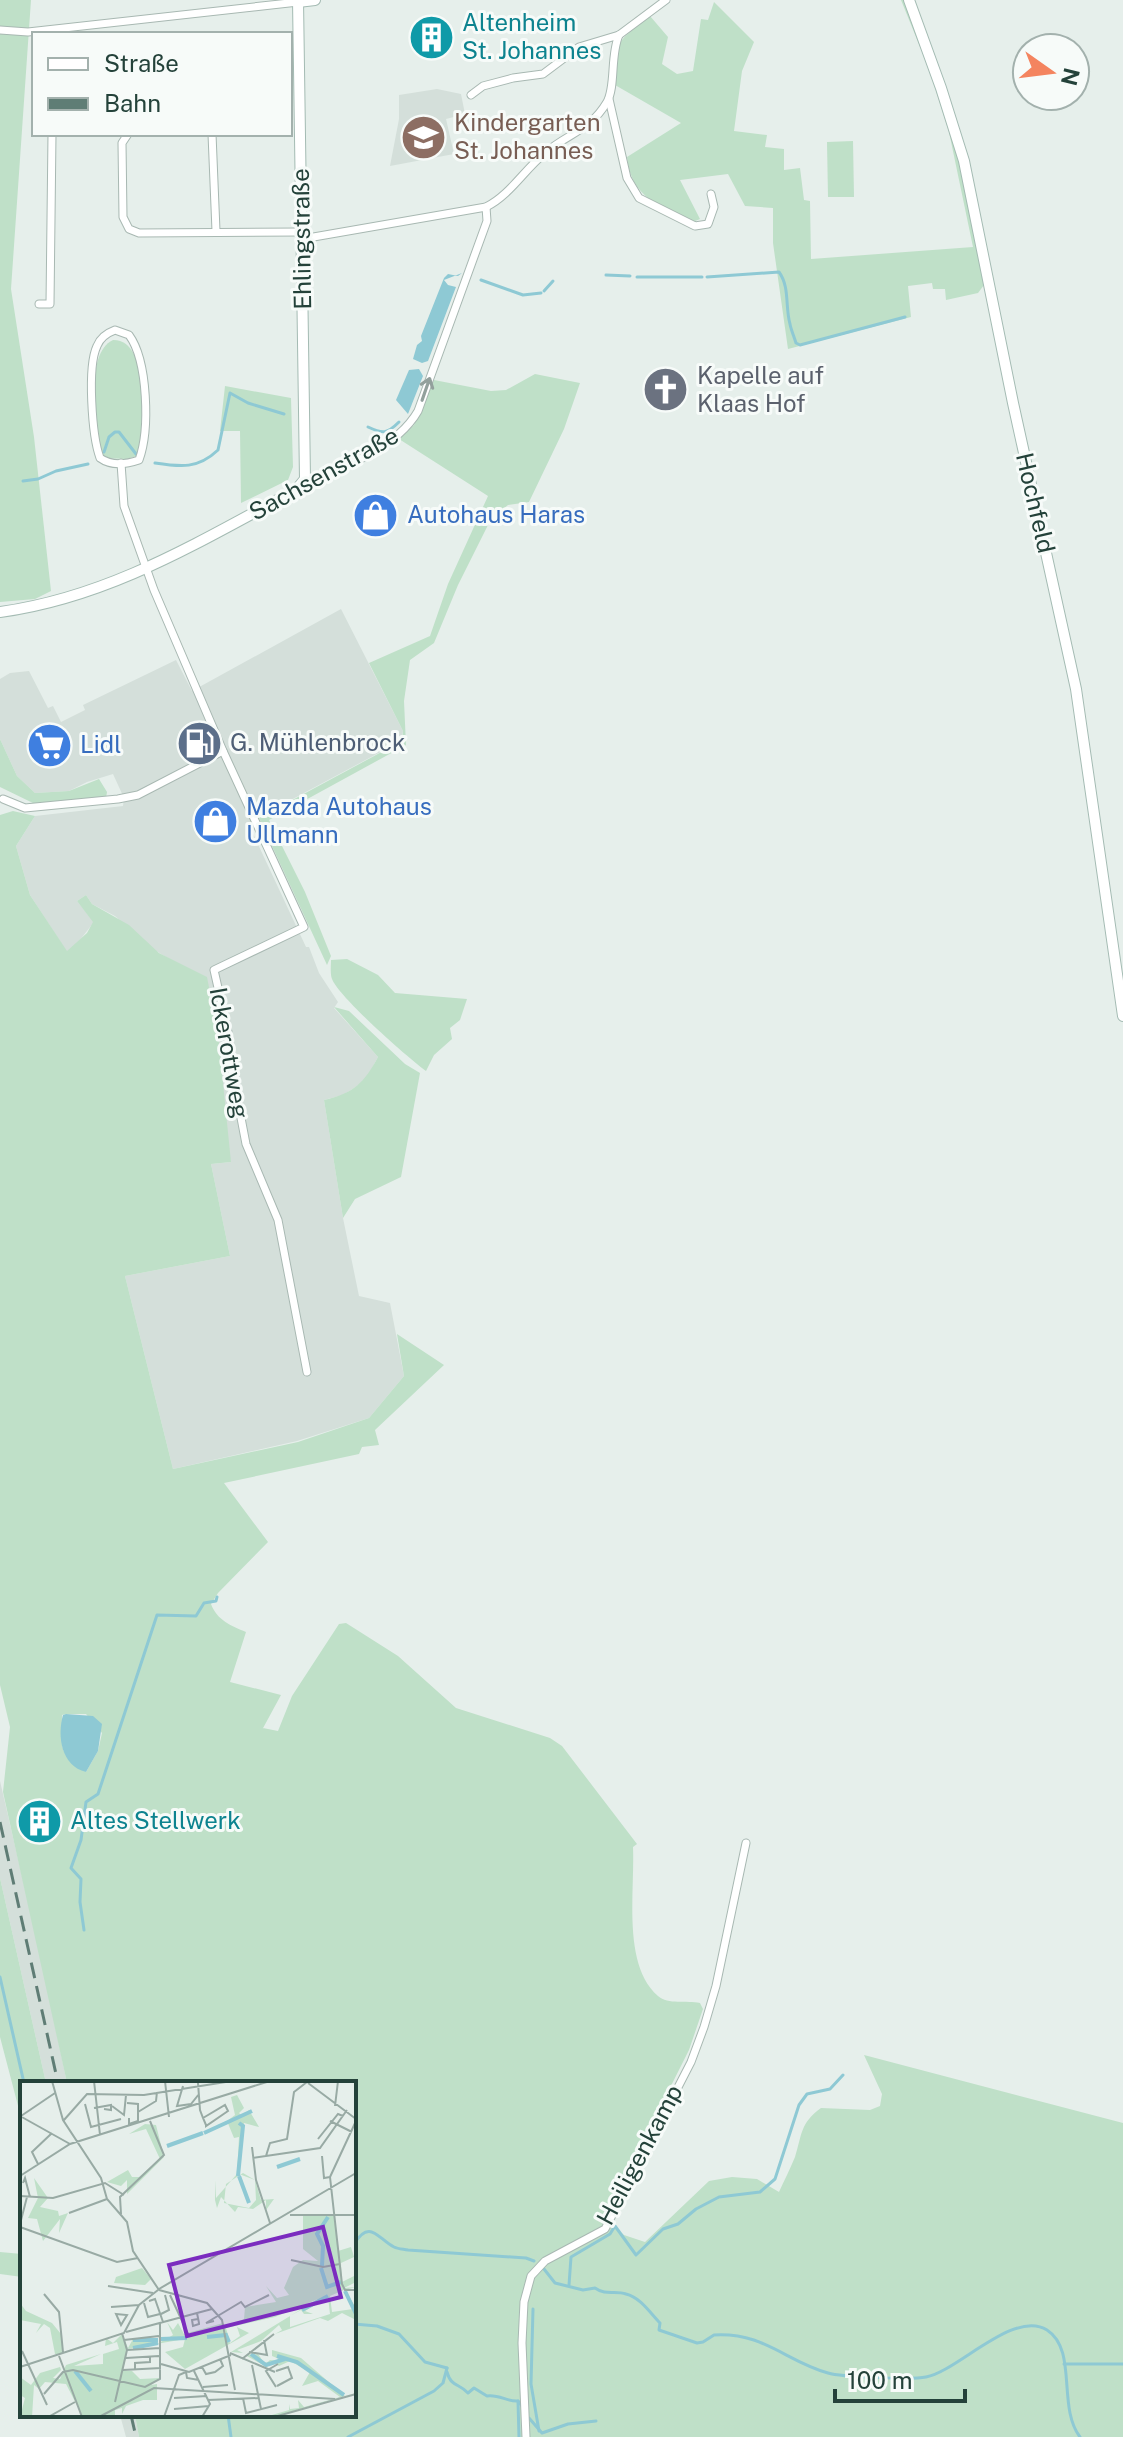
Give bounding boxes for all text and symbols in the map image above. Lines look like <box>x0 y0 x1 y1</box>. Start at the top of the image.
place label: Altenheim St. Johannes <box>462 8 601 64</box>
building icon: Altenheim St. Johannes <box>407 13 455 61</box>
legend <box>32 32 292 136</box>
north arrow <box>1011 32 1091 112</box>
text: Straße <box>104 49 179 77</box>
text: N <box>1056 65 1085 88</box>
text: Bahn <box>104 89 161 117</box>
place label: Kindergarten St. Johannes <box>454 108 601 164</box>
school or university icon: Kindergarten St. Johannes <box>399 113 447 161</box>
street label: Ehlingstraße <box>286 168 316 310</box>
place label: Kapelle auf Klaas Hof <box>697 361 824 417</box>
church icon: Kapelle auf Klaas Hof <box>642 366 690 414</box>
one-way arrow <box>420 377 434 401</box>
street label: Sachsenstraße <box>244 421 403 526</box>
street label: Hochfeld <box>1011 450 1061 556</box>
shop icon: Autohaus Haras <box>352 491 400 539</box>
place label: Autohaus Haras <box>407 500 585 528</box>
fuel station icon: G. Mühlenbrock <box>175 719 223 767</box>
supermarket icon: Lidl <box>25 721 73 769</box>
place label: G. Mühlenbrock <box>230 728 405 756</box>
place label: Lidl <box>80 730 122 758</box>
place label: Mazda Autohaus Ullmann <box>246 792 432 848</box>
shop icon: Mazda Autohaus Ullmann <box>191 797 239 845</box>
street label: Ickerottweg <box>205 985 255 1121</box>
building icon: Altes Stellwerk <box>15 1797 63 1845</box>
place label: Altes Stellwerk <box>70 1806 241 1834</box>
street label: Heiligenkamp <box>591 2080 688 2229</box>
inset map <box>20 2081 356 2417</box>
scale bar <box>835 2353 965 2403</box>
text: 100 m <box>847 2366 913 2394</box>

